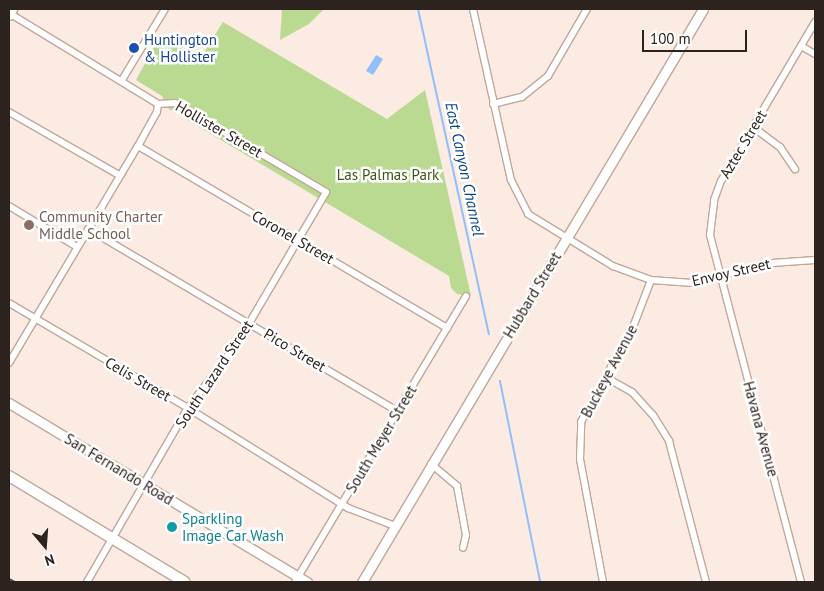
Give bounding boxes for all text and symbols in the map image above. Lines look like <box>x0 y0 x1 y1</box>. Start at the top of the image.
scale bar <box>644 20 749 52</box>
text: 100 m <box>650 29 691 48</box>
place label: Huntington & Hollister <box>144 30 217 65</box>
marker: Huntington & Hollister <box>128 42 140 54</box>
street label: Hollister Street <box>172 97 266 161</box>
water label: East Canyon Channel <box>441 100 489 238</box>
street label: Aztec Street <box>716 107 770 181</box>
park label: Las Palmas Park <box>337 166 439 184</box>
street label: Coronel Street <box>249 206 337 268</box>
place label: Community Charter Middle School <box>39 207 163 242</box>
marker: Community Charter Middle School <box>23 219 35 231</box>
street label: Hubbard Street <box>499 249 565 341</box>
street label: Envoy Street <box>690 254 772 290</box>
street label: South Lazard Street <box>171 317 257 431</box>
street label: Buckeye Avenue <box>577 321 641 421</box>
street label: Pico Street <box>261 324 329 376</box>
street label: Celis Street <box>102 353 174 405</box>
street label: Havana Avenue <box>740 379 782 479</box>
street label: South Meyer Street <box>342 382 420 496</box>
street label: San Fernando Road <box>61 429 177 509</box>
place label: Sparkling Image Car Wash <box>182 509 284 544</box>
north arrow <box>20 521 70 571</box>
marker: Sparkling Image Car Wash <box>166 521 178 533</box>
text: N <box>42 550 57 570</box>

